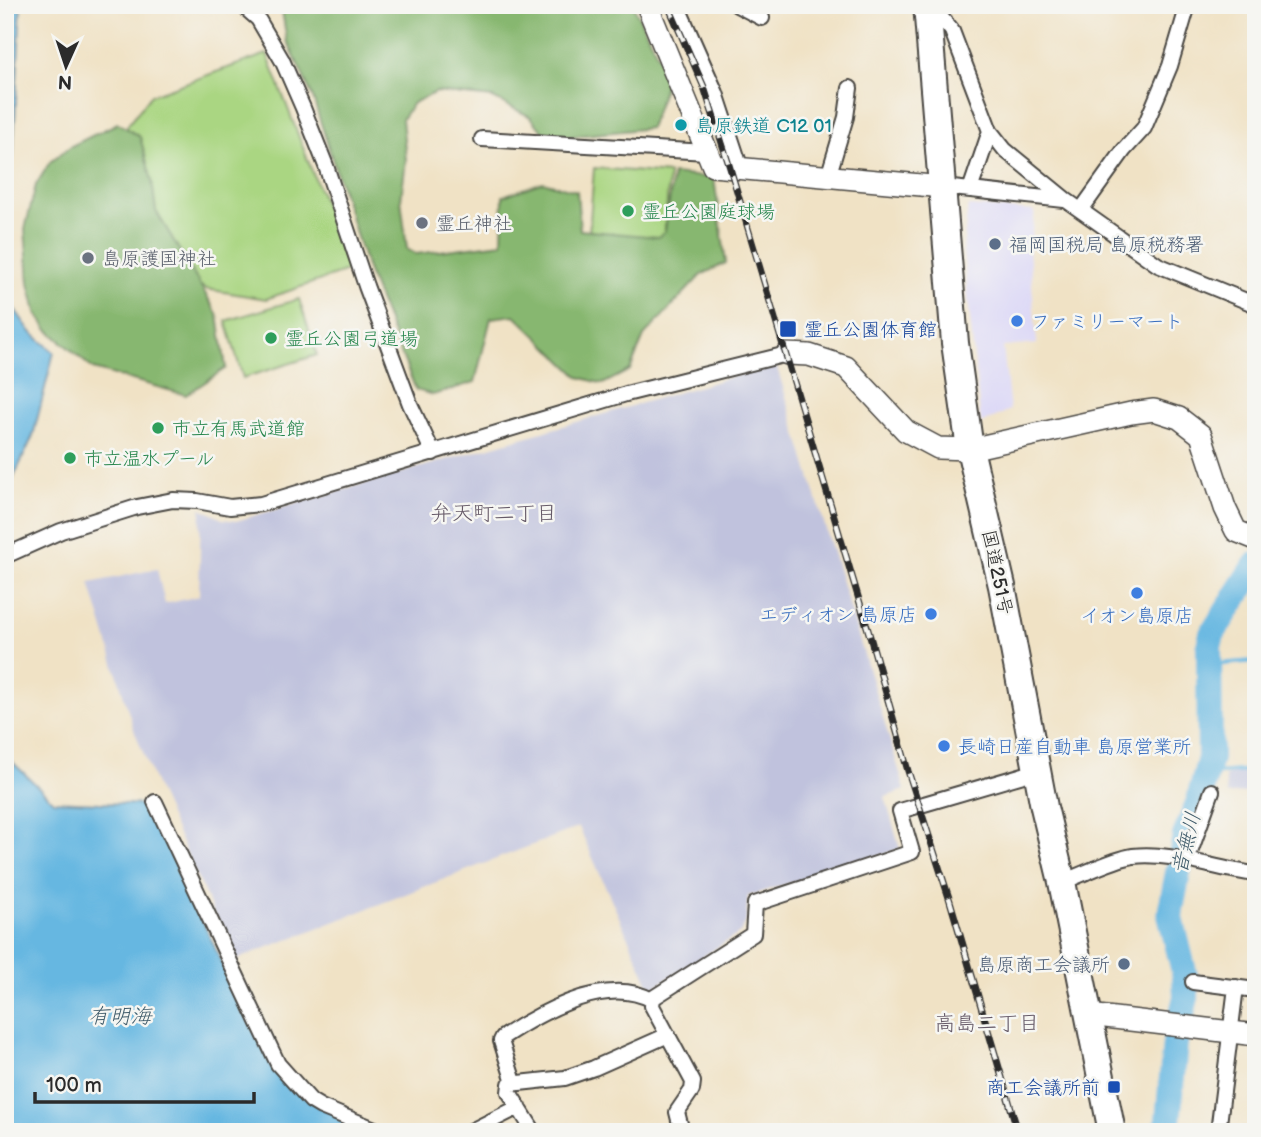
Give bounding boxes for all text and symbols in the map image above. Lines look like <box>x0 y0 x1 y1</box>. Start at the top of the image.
north arrow <box>32 32 102 102</box>
text: N <box>57 70 73 93</box>
place label: 島原鉄道 C12 01 <box>695 115 832 138</box>
marker: 島原鉄道 C12 01 <box>673 117 689 133</box>
place label: 霊丘公園庭球場 <box>642 201 775 224</box>
marker: 霊丘公園庭球場 <box>620 203 636 219</box>
place label: 霊丘神社 <box>436 213 512 236</box>
marker: 霊丘神社 <box>414 215 430 231</box>
place label: 福岡国税局 島原税務署 <box>1009 234 1204 257</box>
marker: 福岡国税局 島原税務署 <box>987 236 1003 252</box>
place label: 島原護国神社 <box>102 248 216 271</box>
marker: 島原護国神社 <box>80 250 96 266</box>
place label: ファミリーマート <box>1031 311 1183 334</box>
marker: ファミリーマート <box>1009 313 1025 329</box>
marker: 霊丘公園体育館 <box>778 319 798 339</box>
place label: 霊丘公園体育館 <box>804 319 937 342</box>
place label: 霊丘公園弓道場 <box>285 328 418 351</box>
marker: 霊丘公園弓道場 <box>263 330 279 346</box>
place label: 市立有馬武道館 <box>172 418 305 441</box>
marker: 市立有馬武道館 <box>150 420 166 436</box>
place label: 市立温水プール <box>84 448 215 471</box>
marker: 市立温水プール <box>62 450 78 466</box>
district label: 弁天町二丁目 <box>431 501 557 526</box>
street label: 国道251号 <box>976 528 1017 617</box>
marker: イオン島原店 <box>1129 585 1145 601</box>
place label: エディオン 島原店 <box>759 604 917 627</box>
place label: イオン島原店 <box>1080 605 1194 628</box>
marker: エディオン 島原店 <box>923 606 939 622</box>
place label: 長崎日産自動車 島原営業所 <box>958 736 1191 759</box>
marker: 長崎日産自動車 島原営業所 <box>936 738 952 754</box>
water label: 音無川 <box>1167 810 1206 877</box>
place label: 島原商工会議所 <box>977 954 1110 977</box>
marker: 島原商工会議所 <box>1116 956 1132 972</box>
water label: 有明海 <box>89 1004 153 1029</box>
district label: 高島二丁目 <box>935 1011 1040 1036</box>
scale bar <box>35 1060 254 1104</box>
text: 100 m <box>46 1073 102 1098</box>
place label: 商工会議所前 <box>986 1077 1100 1100</box>
marker: 商工会議所前 <box>1106 1079 1122 1095</box>

